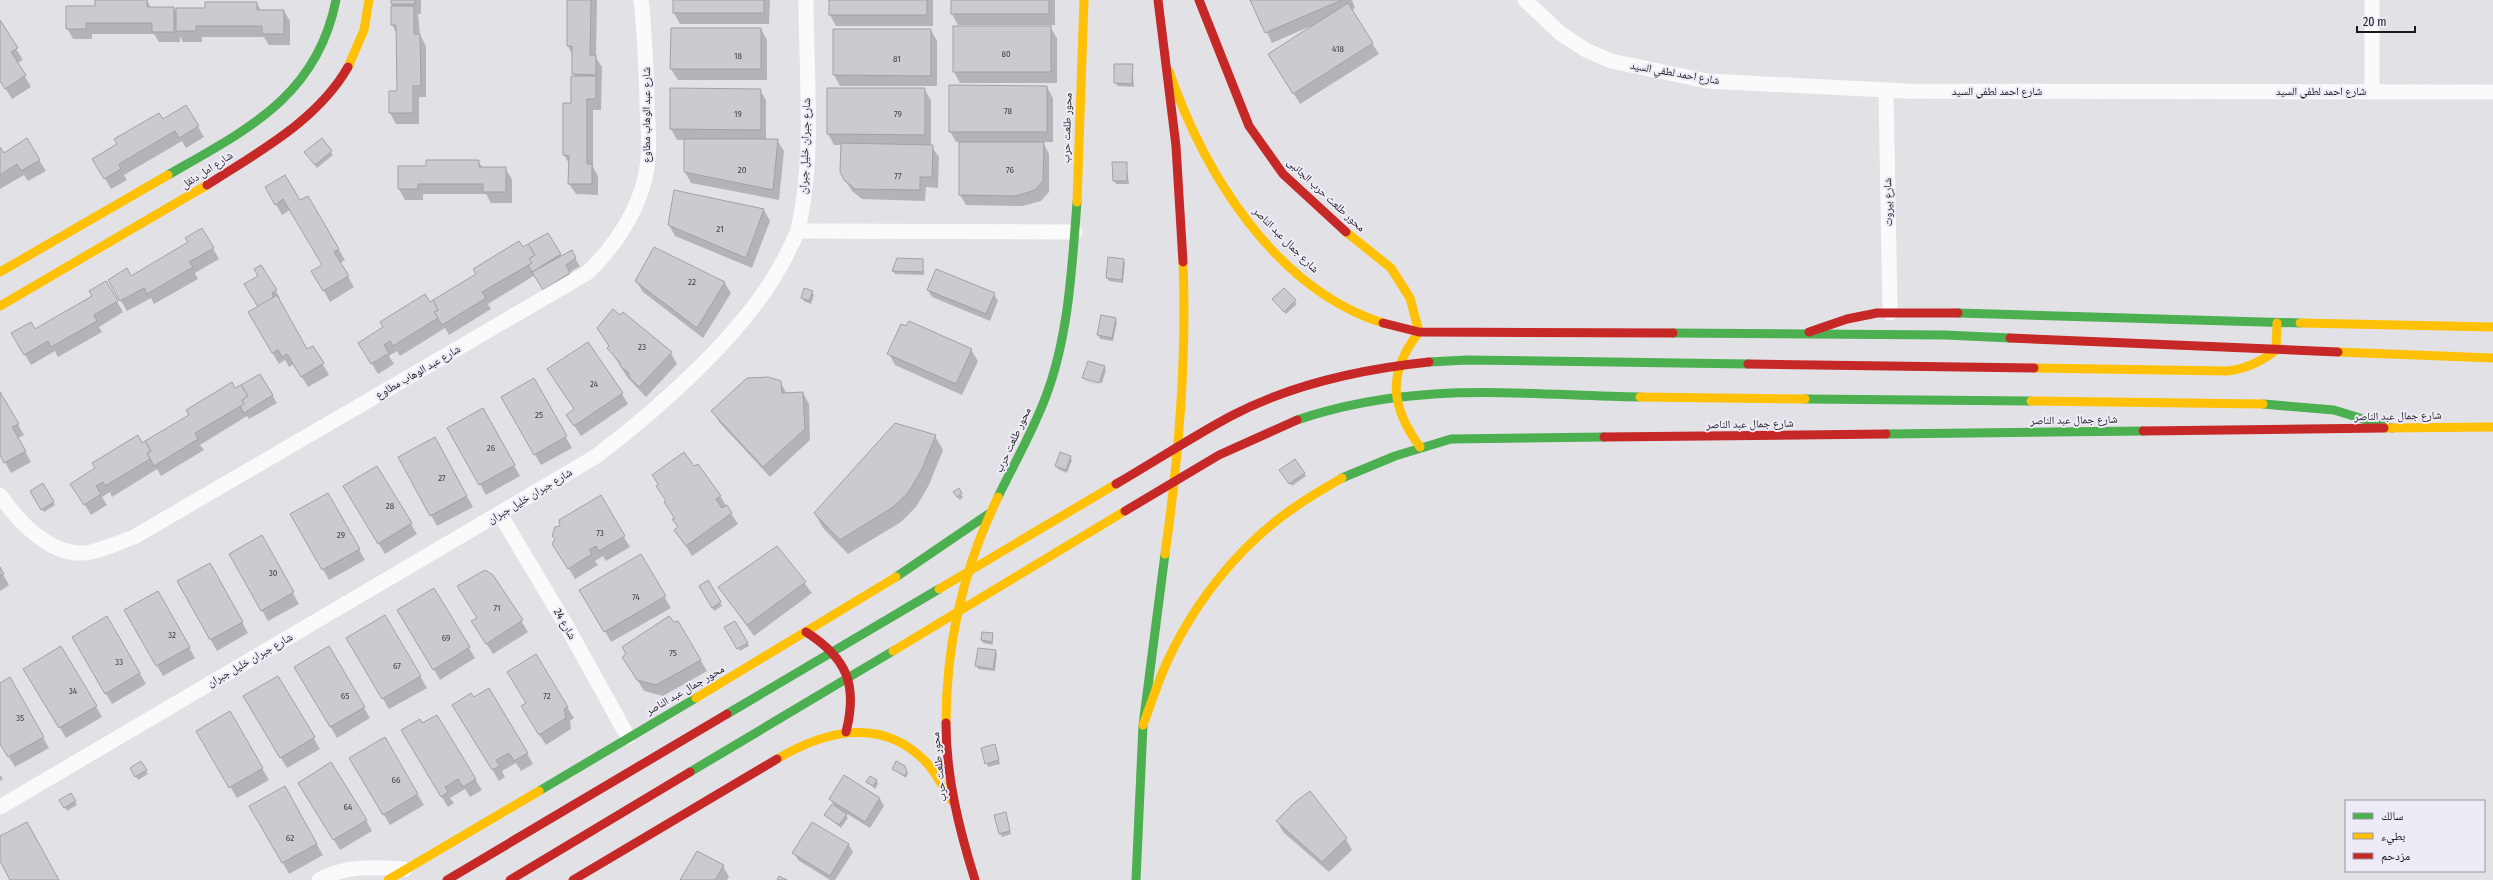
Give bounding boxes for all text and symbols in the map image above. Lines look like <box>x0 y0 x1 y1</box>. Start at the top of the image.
scale bar <box>2357 8 2415 34</box>
text: 20 m <box>2363 15 2387 29</box>
house number: 418 <box>1332 44 1344 54</box>
house number: 80 <box>1001 49 1011 59</box>
house number: 18 <box>734 51 743 61</box>
house number: 81 <box>893 54 901 64</box>
street label: شارع احمد لطفي السيد <box>1629 59 1721 89</box>
street label: شارع عبد الوهاب مطاوع <box>640 67 653 163</box>
street label: شارع احمد لطفي السيد <box>1952 85 2042 99</box>
street label: شارع احمد لطفي السيد <box>2276 85 2366 99</box>
street label: محور طلعت حرب <box>1059 93 1075 163</box>
street label: شارع جبران خليل جبران <box>797 98 813 194</box>
house number: 78 <box>1004 106 1012 116</box>
house number: 19 <box>734 109 742 119</box>
house number: 79 <box>894 109 902 119</box>
street label: شارع امل دنقل <box>179 149 235 191</box>
street label: محور طلعت حرب الجانبى <box>1284 156 1368 234</box>
house number: 20 <box>738 165 747 175</box>
house number: 76 <box>1006 165 1014 175</box>
house number: 77 <box>894 171 902 181</box>
street label: شارع بيروت <box>1881 178 1895 226</box>
street label: شارع جمال عبد الناصر <box>1250 204 1322 276</box>
house number: 21 <box>716 224 724 234</box>
house number: 22 <box>688 277 696 287</box>
street label: شارع عبد الوهاب مطاوع <box>373 342 463 402</box>
house number: 23 <box>638 342 646 352</box>
house number: 24 <box>590 379 599 389</box>
street label: محور طلعت حرب <box>992 405 1034 475</box>
street label: شارع جمال عبد الناصر <box>2353 409 2442 423</box>
house number: 25 <box>535 410 543 420</box>
street label: شارع جمال عبد الناصر <box>2029 413 2118 427</box>
street label: شارع جمال عبد الناصر <box>1705 417 1794 431</box>
house number: 26 <box>487 443 496 453</box>
street label: شارع جبران خليل جبران <box>485 466 575 526</box>
house number: 27 <box>438 473 446 483</box>
house number: 28 <box>386 501 395 511</box>
house number: 73 <box>596 528 604 538</box>
house number: 29 <box>337 530 345 540</box>
house number: 30 <box>269 568 278 578</box>
house number: 74 <box>632 592 640 602</box>
house number: 71 <box>493 603 501 613</box>
street label: شارع 24 <box>551 606 579 642</box>
house number: 32 <box>168 630 176 640</box>
street label: شارع جبران خليل جبران <box>205 630 295 690</box>
house number: 69 <box>442 633 450 643</box>
house number: 75 <box>669 648 677 658</box>
house number: 33 <box>115 657 123 667</box>
house number: 67 <box>393 661 401 671</box>
street label: محور جمال عبد الناصر <box>643 662 727 718</box>
house number: 34 <box>69 686 78 696</box>
house number: 65 <box>341 691 349 701</box>
house number: 72 <box>543 691 551 701</box>
house number: 35 <box>16 713 24 723</box>
street label: محور طلعت حرب <box>929 731 949 803</box>
house number: 66 <box>392 775 401 785</box>
legend <box>2345 800 2485 872</box>
house number: 64 <box>344 802 353 812</box>
text: سالك <box>2381 809 2403 823</box>
text: بطيء <box>2381 829 2405 846</box>
house number: 62 <box>286 833 294 843</box>
text: مزدحم <box>2381 849 2410 864</box>

